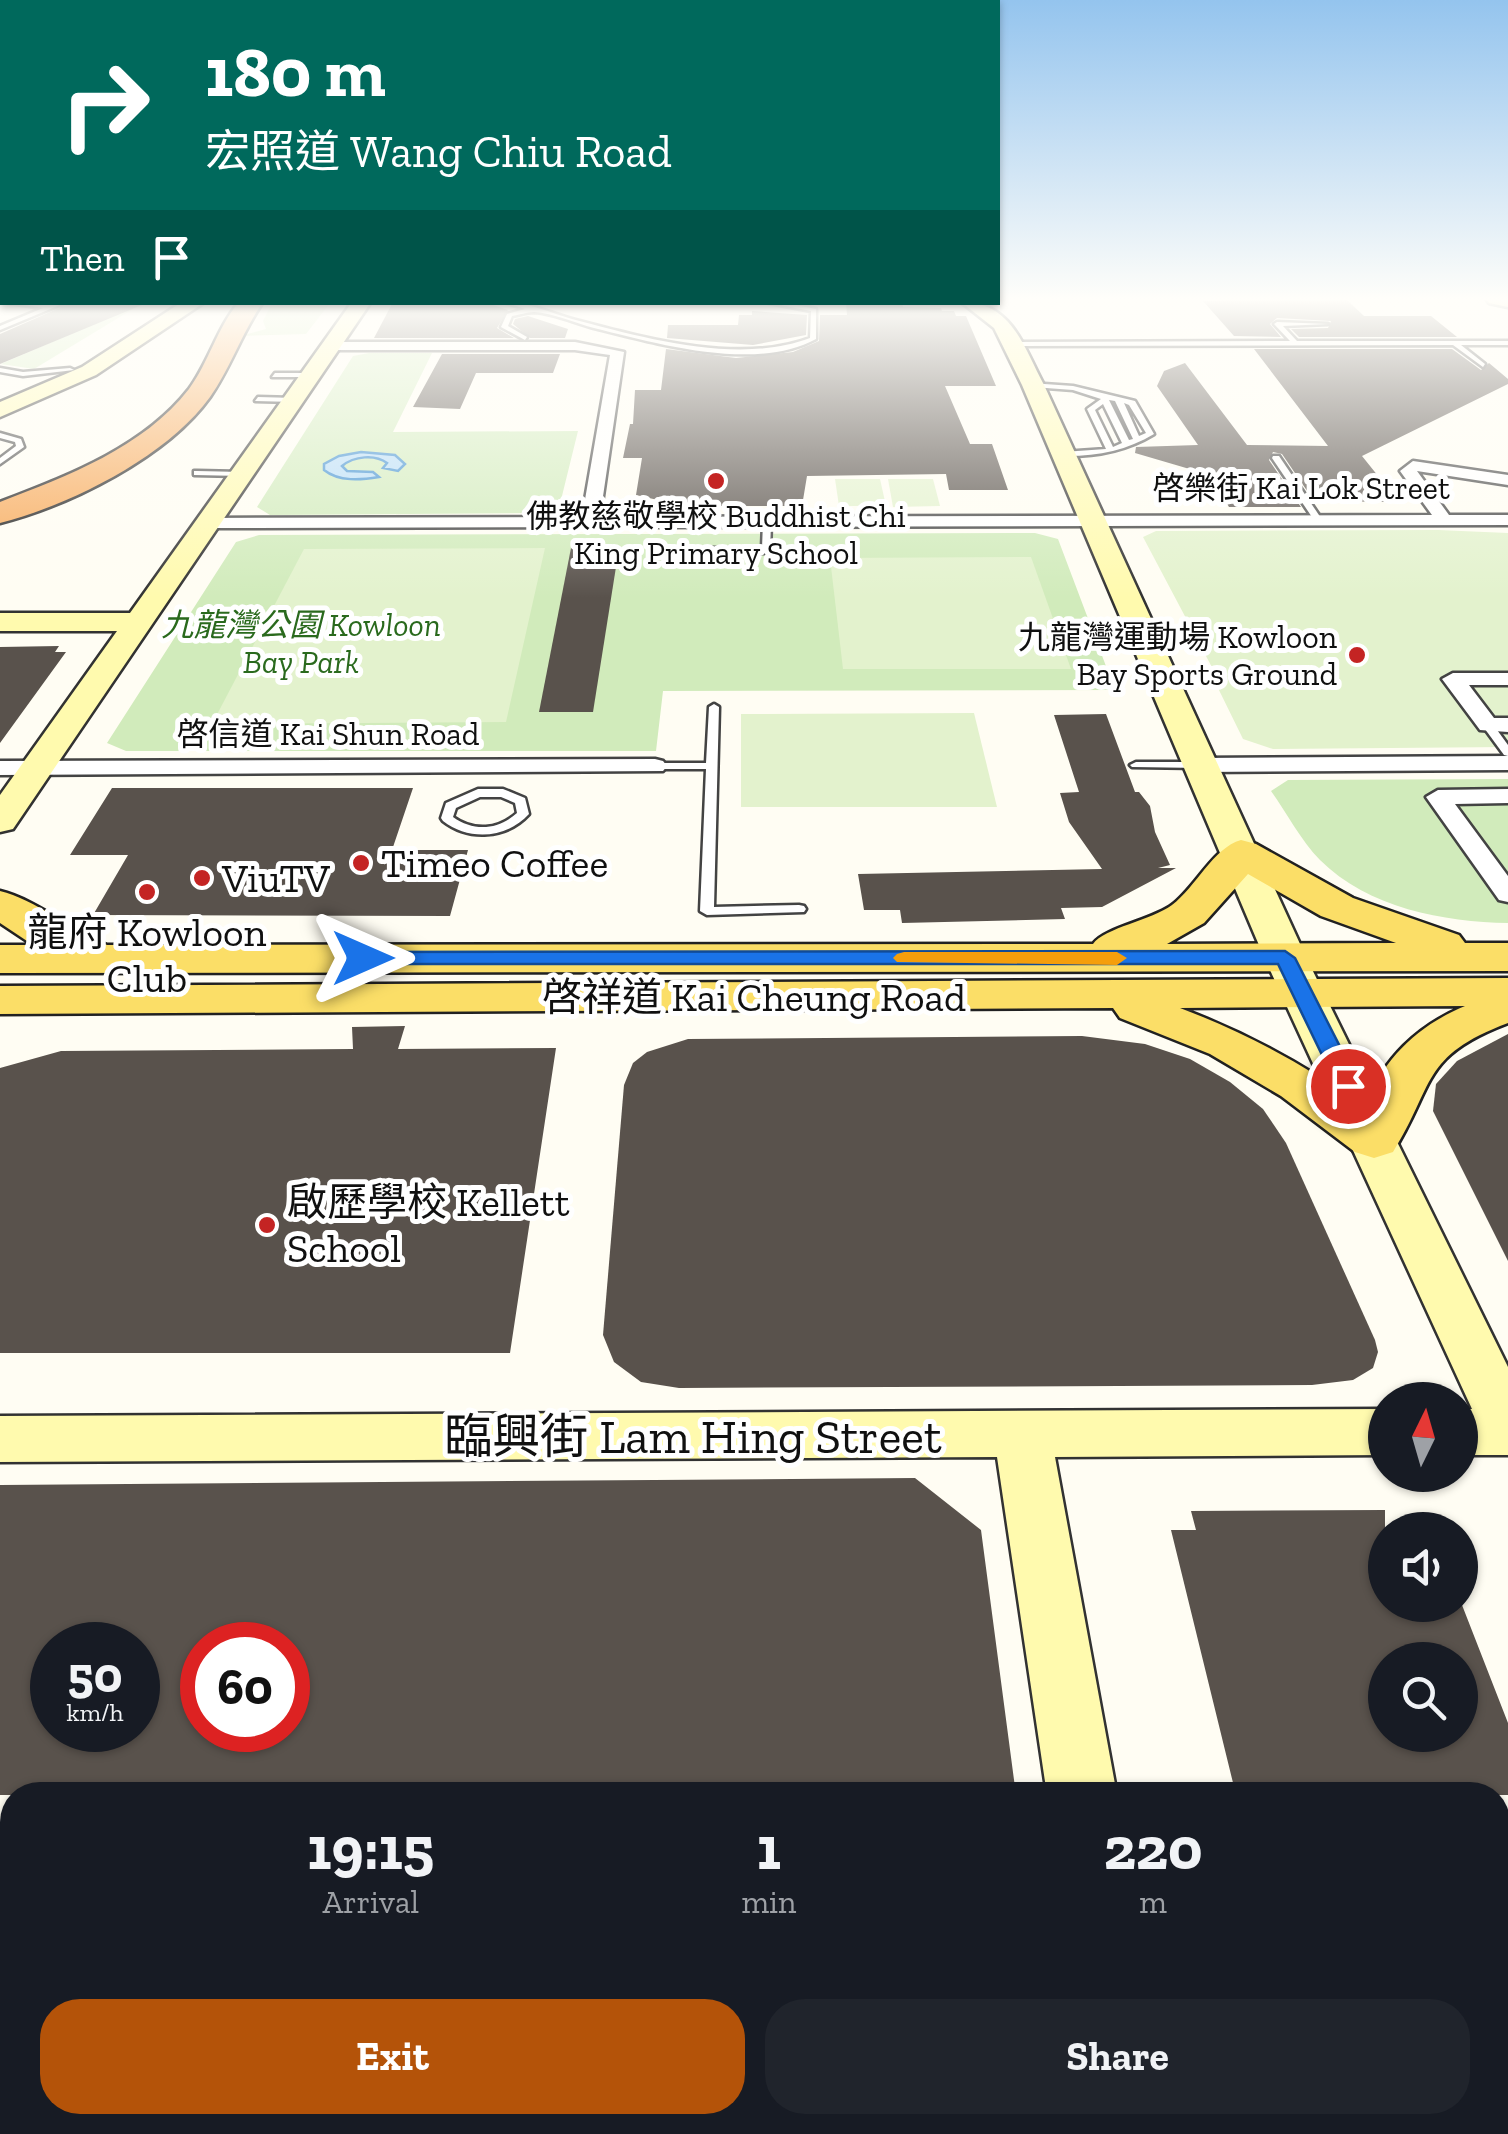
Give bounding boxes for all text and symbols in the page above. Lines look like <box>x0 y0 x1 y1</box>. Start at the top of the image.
text: 180 m <box>205 30 386 114</box>
icon: right <box>40 40 170 170</box>
text: 宏照道 Wang Chiu Road <box>205 125 672 179</box>
icon: arrive <box>144 230 199 285</box>
text: Then <box>40 235 124 281</box>
street label: 啓樂街 Kai Lok Street <box>1152 469 1450 507</box>
marker: 佛教慈敬學校 Buddhist Chi King Primary School <box>705 470 727 492</box>
place label: 佛教慈敬學校 Buddhist Chi King Primary School <box>526 497 906 572</box>
park label: 九龍灣公園 Kowloon Bay Park <box>161 606 441 681</box>
place label: 九龍灣運動場 Kowloon Bay Sports Ground <box>1018 618 1338 693</box>
marker: 九龍灣運動場 Kowloon Bay Sports Ground <box>1346 644 1368 666</box>
street label: 啓信道 Kai Shun Road <box>177 715 480 753</box>
place label: Timeo Coffee <box>381 839 608 887</box>
marker: Timeo Coffee <box>350 852 372 874</box>
place label: ViuTV <box>221 854 330 902</box>
marker: ViuTV <box>191 867 213 889</box>
marker: 龍府 Kowloon Club <box>136 881 158 903</box>
position arrow <box>311 906 415 1010</box>
place label: 龍府 Kowloon Club <box>28 908 267 1002</box>
street label: 啓祥道 Kai Cheung Road <box>542 973 966 1021</box>
pin <box>1306 1044 1391 1129</box>
icon: arrive <box>1321 1059 1376 1114</box>
place label: 啟歷學校 Kellett School <box>287 1178 570 1272</box>
marker: 啟歷學校 Kellett School <box>256 1214 278 1236</box>
north arrow <box>1368 1382 1478 1492</box>
map controls <box>1368 1382 1478 1752</box>
street label: 臨興街 Lam Hing Street <box>444 1408 942 1465</box>
button: sound <box>1368 1512 1478 1622</box>
speed limit sign: 60 <box>180 1622 310 1752</box>
button: search <box>1368 1642 1478 1752</box>
text: 50 <box>68 1645 122 1705</box>
text: km/h <box>66 1697 124 1727</box>
text: 19:15 <box>307 1812 434 1884</box>
text: 1 <box>757 1812 781 1884</box>
text: 220 <box>1104 1812 1203 1884</box>
text: Arrival <box>322 1883 419 1921</box>
text: min <box>741 1883 796 1921</box>
text: m <box>1139 1883 1167 1921</box>
button: Exit <box>40 1999 745 2114</box>
button: Share <box>765 1999 1470 2114</box>

